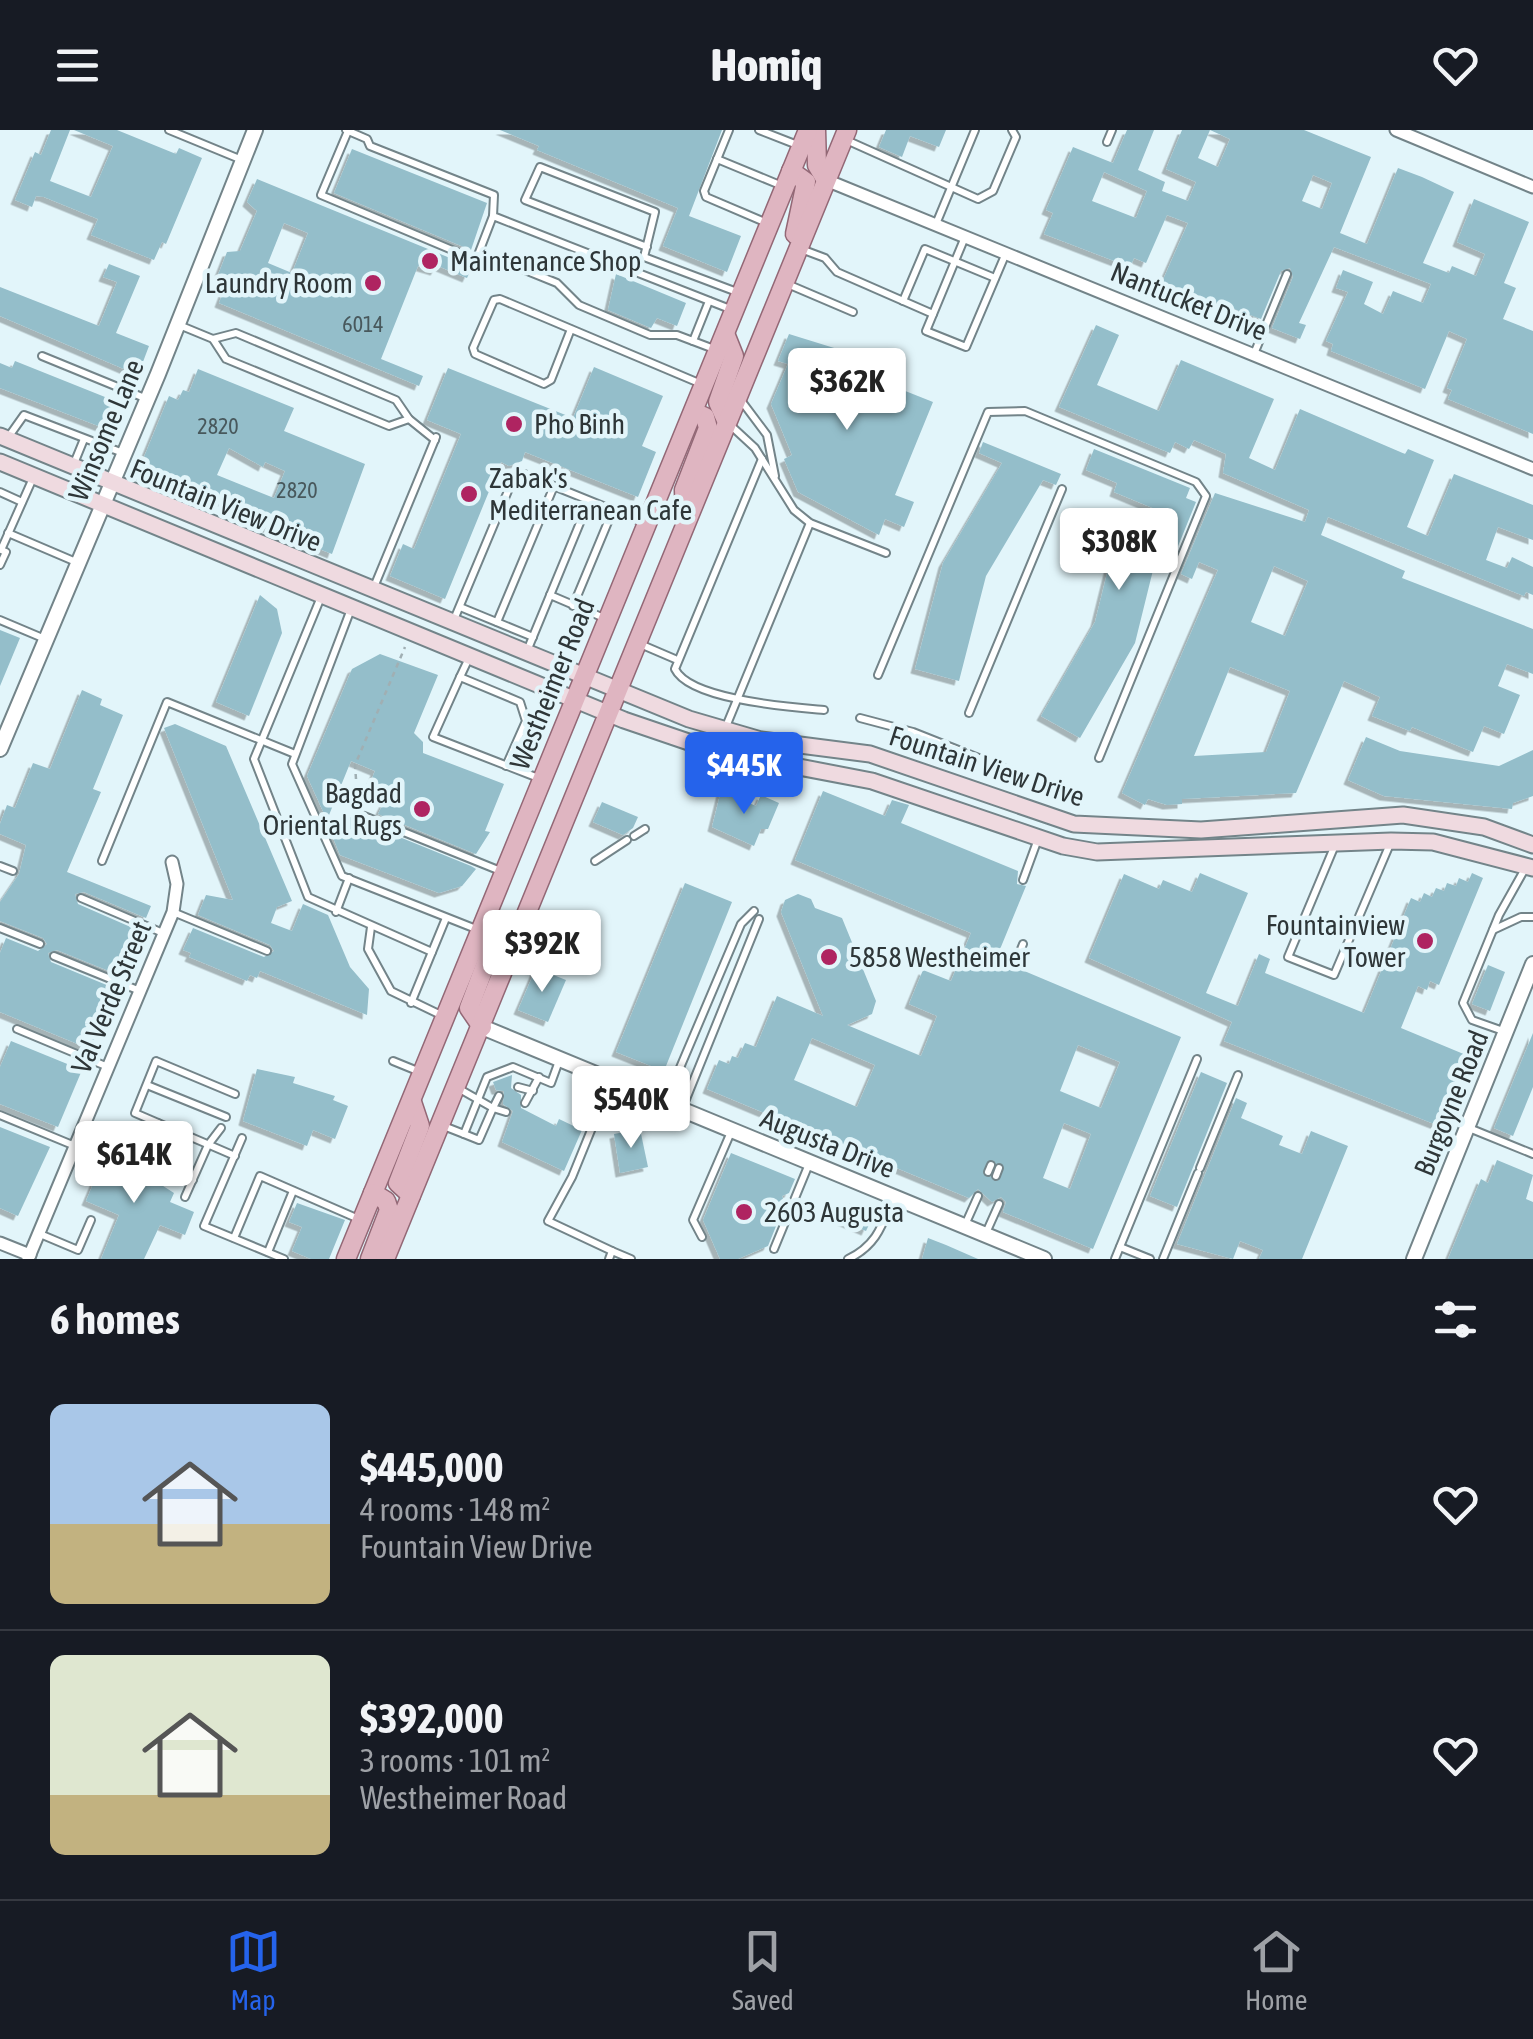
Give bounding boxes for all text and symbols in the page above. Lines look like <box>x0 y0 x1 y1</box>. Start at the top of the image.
icon: menu <box>50 38 105 93</box>
icon: heart <box>1428 38 1483 93</box>
text: Homiq <box>711 39 822 91</box>
place label: Maintenance Shop <box>450 245 641 277</box>
marker: Maintenance Shop <box>419 250 441 272</box>
street label: Nantucket Drive <box>1106 255 1272 347</box>
place label: Laundry Room <box>205 267 353 299</box>
marker: Laundry Room <box>362 272 384 294</box>
house number: 6014 <box>342 311 384 337</box>
pin: $362K <box>777 348 917 433</box>
street label: Winsome Lane <box>62 355 150 505</box>
text: $362K <box>810 362 884 399</box>
place label: Pho Binh <box>534 408 625 440</box>
house number: 2820 <box>197 413 239 439</box>
marker: Pho Binh <box>503 413 525 435</box>
street label: Fountain View Drive <box>126 452 326 558</box>
place label: Zabak's Mediterranean Cafe <box>489 462 692 526</box>
house number: 2820 <box>276 477 318 503</box>
marker: Zabak's Mediterranean Cafe <box>458 483 480 505</box>
pin: $308K <box>1049 508 1189 593</box>
text: $308K <box>1082 522 1156 559</box>
street label: Westheimer Road <box>503 594 601 774</box>
street label: Fountain View Drive <box>885 719 1089 813</box>
pin: $445K <box>674 732 814 817</box>
text: $445K <box>707 746 781 783</box>
place label: Bagdad Oriental Rugs <box>263 777 402 841</box>
marker: Bagdad Oriental Rugs <box>411 798 433 820</box>
place label: Fountainview Tower <box>1266 909 1406 973</box>
pin: $392K <box>472 910 612 995</box>
street label: Val Verde Street <box>65 916 157 1078</box>
text: $392K <box>505 924 579 961</box>
marker: Fountainview Tower <box>1414 930 1436 952</box>
place label: 5858 Westheimer <box>849 941 1030 973</box>
marker: 5858 Westheimer <box>818 946 840 968</box>
street label: Burgoyne Road <box>1407 1026 1495 1180</box>
pin: $540K <box>561 1066 701 1151</box>
text: $540K <box>594 1080 668 1117</box>
street label: Augusta Drive <box>756 1102 900 1184</box>
pin: $614K <box>64 1121 204 1206</box>
text: $614K <box>97 1135 171 1172</box>
place label: 2603 Augusta <box>764 1196 904 1228</box>
marker: 2603 Augusta <box>733 1201 755 1223</box>
icon: filters <box>1428 1292 1483 1347</box>
text: 6 homes <box>50 1295 180 1343</box>
text: $445,000 <box>360 1443 504 1491</box>
icon: home <box>130 1444 250 1564</box>
icon: heart <box>1428 1477 1483 1532</box>
text: 4 rooms · 148 m² <box>360 1491 550 1528</box>
text: Fountain View Drive <box>360 1528 592 1565</box>
text: $392,000 <box>360 1694 504 1742</box>
icon: home <box>130 1695 250 1815</box>
icon: heart <box>1428 1728 1483 1783</box>
text: 3 rooms · 101 m² <box>360 1742 550 1779</box>
text: Westheimer Road <box>360 1779 567 1816</box>
tab: Map <box>226 1924 281 2016</box>
tab: Saved <box>732 1924 794 2016</box>
tab: Home <box>1245 1924 1307 2016</box>

